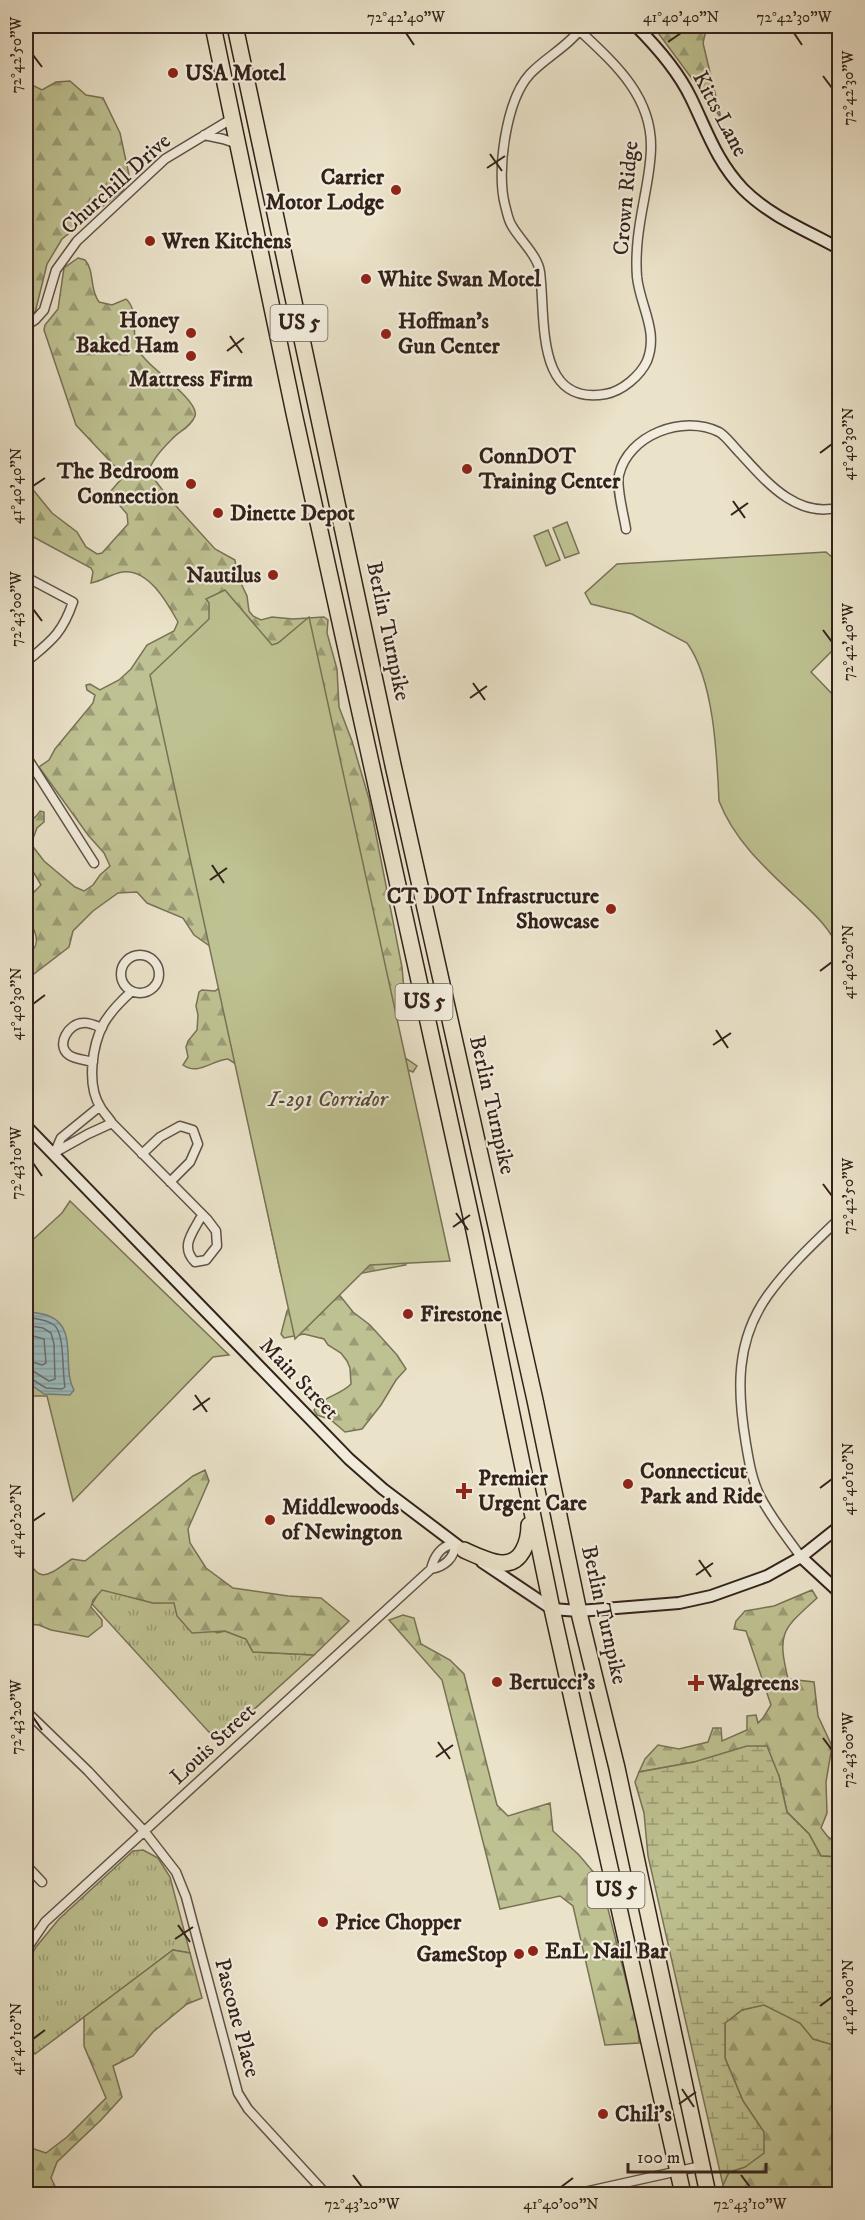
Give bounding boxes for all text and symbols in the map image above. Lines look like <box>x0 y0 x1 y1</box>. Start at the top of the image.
text: 72°42'40"W <box>367 8 445 27</box>
text: 41°40'40"N <box>643 8 719 27</box>
text: 72°42'30"W <box>757 8 832 27</box>
text: 72°42'50"W <box>7 16 26 93</box>
text: 72°42'30"W <box>839 50 858 125</box>
place label: USA Motel <box>185 60 286 87</box>
marker: USA Motel <box>166 66 180 80</box>
street label: Kitts Lane <box>686 67 754 161</box>
street label: Churchill Drive <box>56 128 176 240</box>
street label: Crown Ridge <box>608 140 644 256</box>
place label: Carrier Motor Lodge <box>266 164 385 216</box>
marker: Carrier Motor Lodge <box>389 183 403 197</box>
place label: Wren Kitchens <box>161 228 292 255</box>
marker: Wren Kitchens <box>143 234 157 248</box>
place label: White Swan Motel <box>377 266 541 293</box>
marker: White Swan Motel <box>359 272 373 286</box>
road number: US 5 <box>270 305 328 341</box>
place label: Honey Baked Ham <box>76 307 180 359</box>
place label: Hoffman's Gun Center <box>398 308 500 360</box>
marker: Honey Baked Ham <box>184 326 198 340</box>
marker: Hoffman's Gun Center <box>379 327 393 341</box>
marker: Mattress Firm <box>184 349 198 363</box>
place label: Mattress Firm <box>129 366 254 393</box>
text: 41°40'30"N <box>839 408 858 480</box>
place label: ConnDOT Training Center <box>478 443 621 495</box>
text: 41°40'40"N <box>7 448 26 524</box>
place label: The Bedroom Connection <box>56 458 179 510</box>
marker: ConnDOT Training Center <box>460 462 474 476</box>
marker: The Bedroom Connection <box>184 477 198 491</box>
place label: Dinette Depot <box>230 500 355 527</box>
marker: Dinette Depot <box>211 506 225 520</box>
street label: Berlin Turnpike <box>360 559 416 703</box>
place label: Nautilus <box>186 562 262 589</box>
marker: Nautilus <box>266 568 280 582</box>
text: 72°43'00"W <box>7 571 26 647</box>
text: 72°42'40"W <box>839 603 858 681</box>
place label: CT DOT Infrastructure Showcase <box>387 883 599 935</box>
marker: CT DOT Infrastructure Showcase <box>604 902 618 916</box>
text: 41°40'20"N <box>839 925 858 999</box>
text: 41°40'30"N <box>7 968 26 1040</box>
road number: US 5 <box>396 984 452 1020</box>
street label: Berlin Turnpike <box>463 1033 521 1177</box>
park label: I-291 Corridor <box>267 1086 390 1113</box>
text: 72°43'10"W <box>7 1126 26 1199</box>
text: 72°42'50"W <box>839 1157 858 1234</box>
place label: Firestone <box>420 1301 502 1328</box>
marker: Firestone <box>401 1307 415 1321</box>
street label: Main Street <box>253 1332 345 1426</box>
text: 41°40'10"N <box>839 1443 858 1515</box>
place label: Connecticut Park and Ride <box>640 1458 763 1510</box>
place label: Premier Urgent Care <box>478 1465 587 1517</box>
marker: Connecticut Park and Ride <box>621 1477 635 1491</box>
marker: Premier Urgent Care <box>455 1482 473 1500</box>
text: 41°40'20"N <box>7 1484 26 1558</box>
place label: Middlewoods of Newington <box>282 1494 403 1546</box>
marker: Middlewoods of Newington <box>263 1513 277 1527</box>
street label: Berlin Turnpike <box>575 1543 633 1687</box>
place label: Bertucci's <box>509 1669 596 1696</box>
place label: Walgreens <box>707 1670 799 1697</box>
marker: Bertucci's <box>490 1675 504 1689</box>
marker: Walgreens <box>689 1676 703 1690</box>
text: 72°43'20"W <box>7 1679 26 1754</box>
street label: Louis Street <box>165 1698 261 1790</box>
text: 72°43'00"W <box>839 1712 858 1788</box>
road number: US 5 <box>588 1872 644 1908</box>
place label: Price Chopper <box>335 1909 462 1936</box>
marker: Price Chopper <box>316 1915 330 1929</box>
place label: EnL Nail Bar <box>545 1938 669 1965</box>
place label: GameStop <box>416 1941 507 1968</box>
marker: EnL Nail Bar <box>526 1944 540 1958</box>
marker: GameStop <box>512 1947 526 1961</box>
street label: Pascone Place <box>208 1956 266 2080</box>
text: 41°40'00"N <box>839 1959 858 2035</box>
text: 41°40'10"N <box>7 2003 26 2075</box>
place label: Chili's <box>615 2101 672 2128</box>
marker: Chili's <box>596 2107 610 2121</box>
scale bar <box>628 2136 766 2174</box>
text: 100 m <box>637 2147 680 2169</box>
text: 72°43'20"W <box>325 2195 400 2214</box>
text: 41°40'00"N <box>523 2195 599 2214</box>
text: 72°43'10"W <box>714 2195 787 2214</box>

